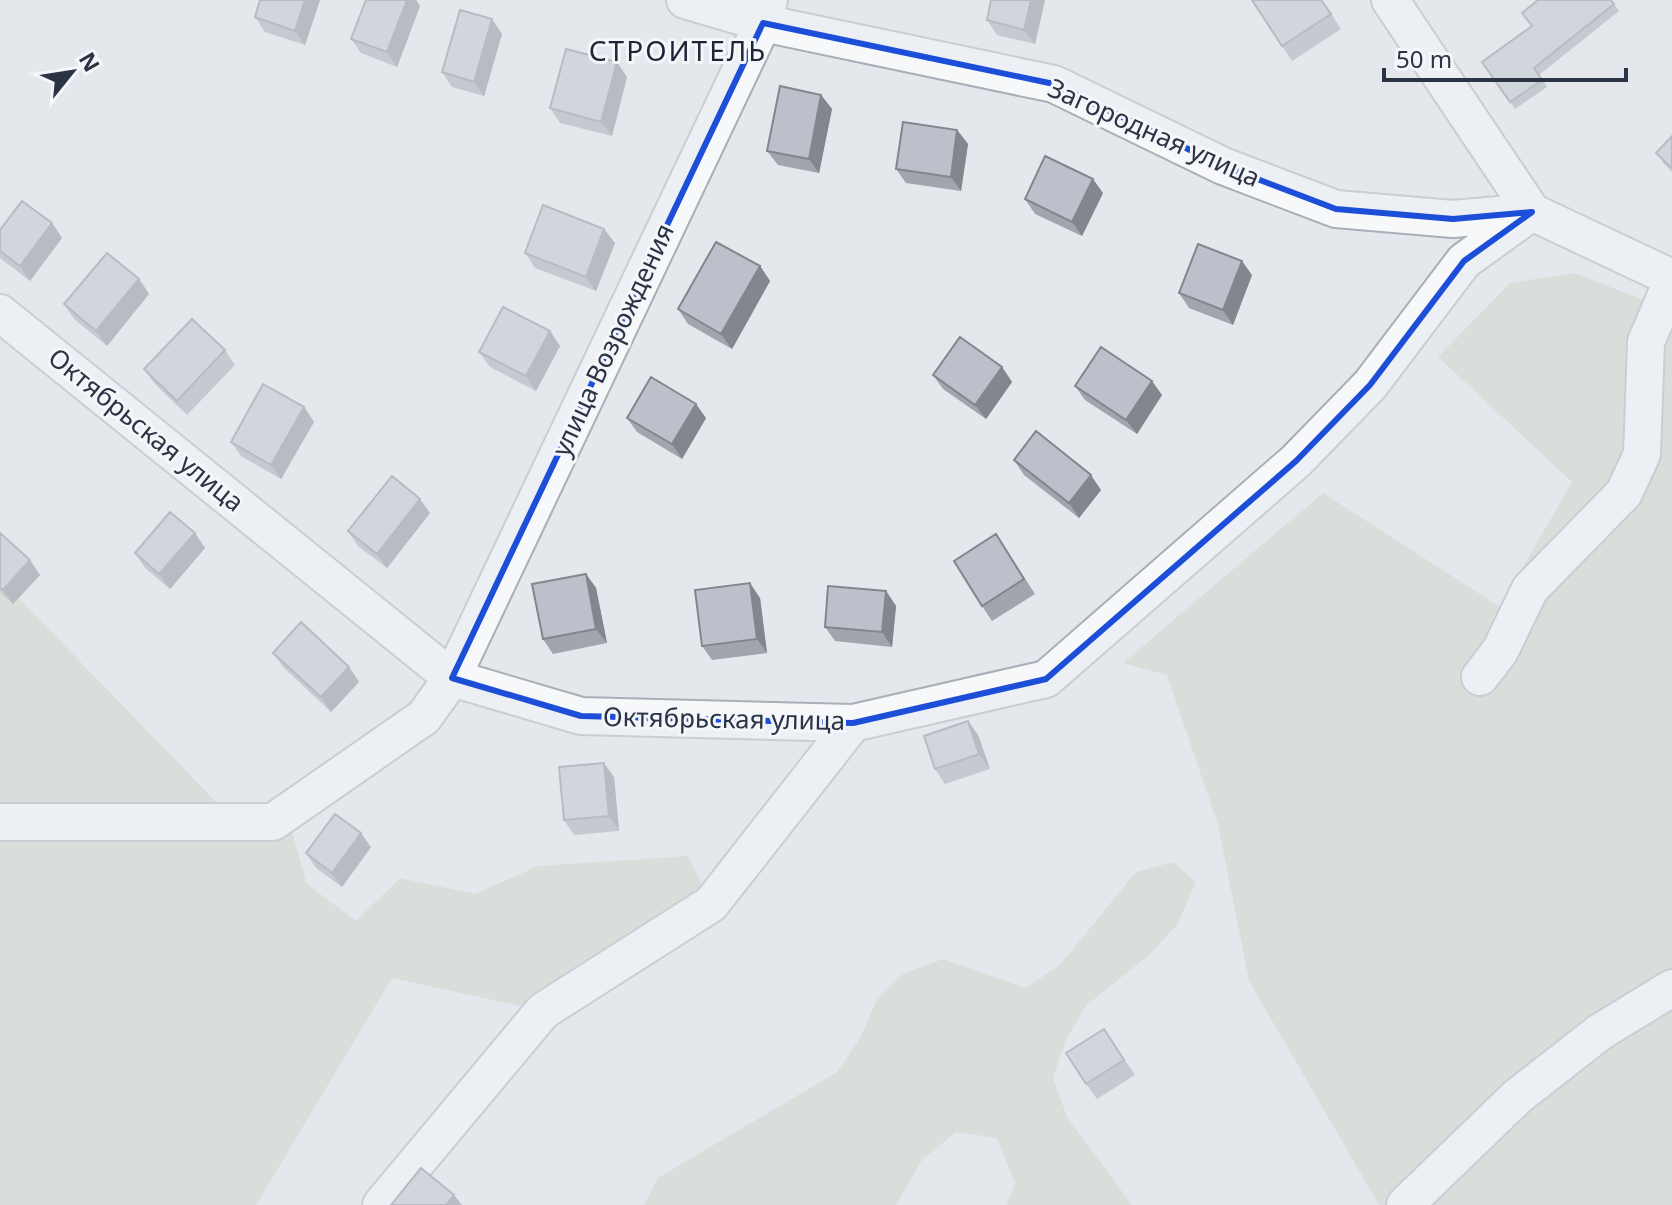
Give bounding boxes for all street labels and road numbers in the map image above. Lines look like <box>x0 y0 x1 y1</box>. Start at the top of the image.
street label: Загородная улица <box>1043 69 1266 195</box>
street label: улица Возрождения <box>542 217 682 462</box>
street label: Октябрьская улица <box>41 339 252 519</box>
street label: Октябрьская улица <box>603 698 845 738</box>

